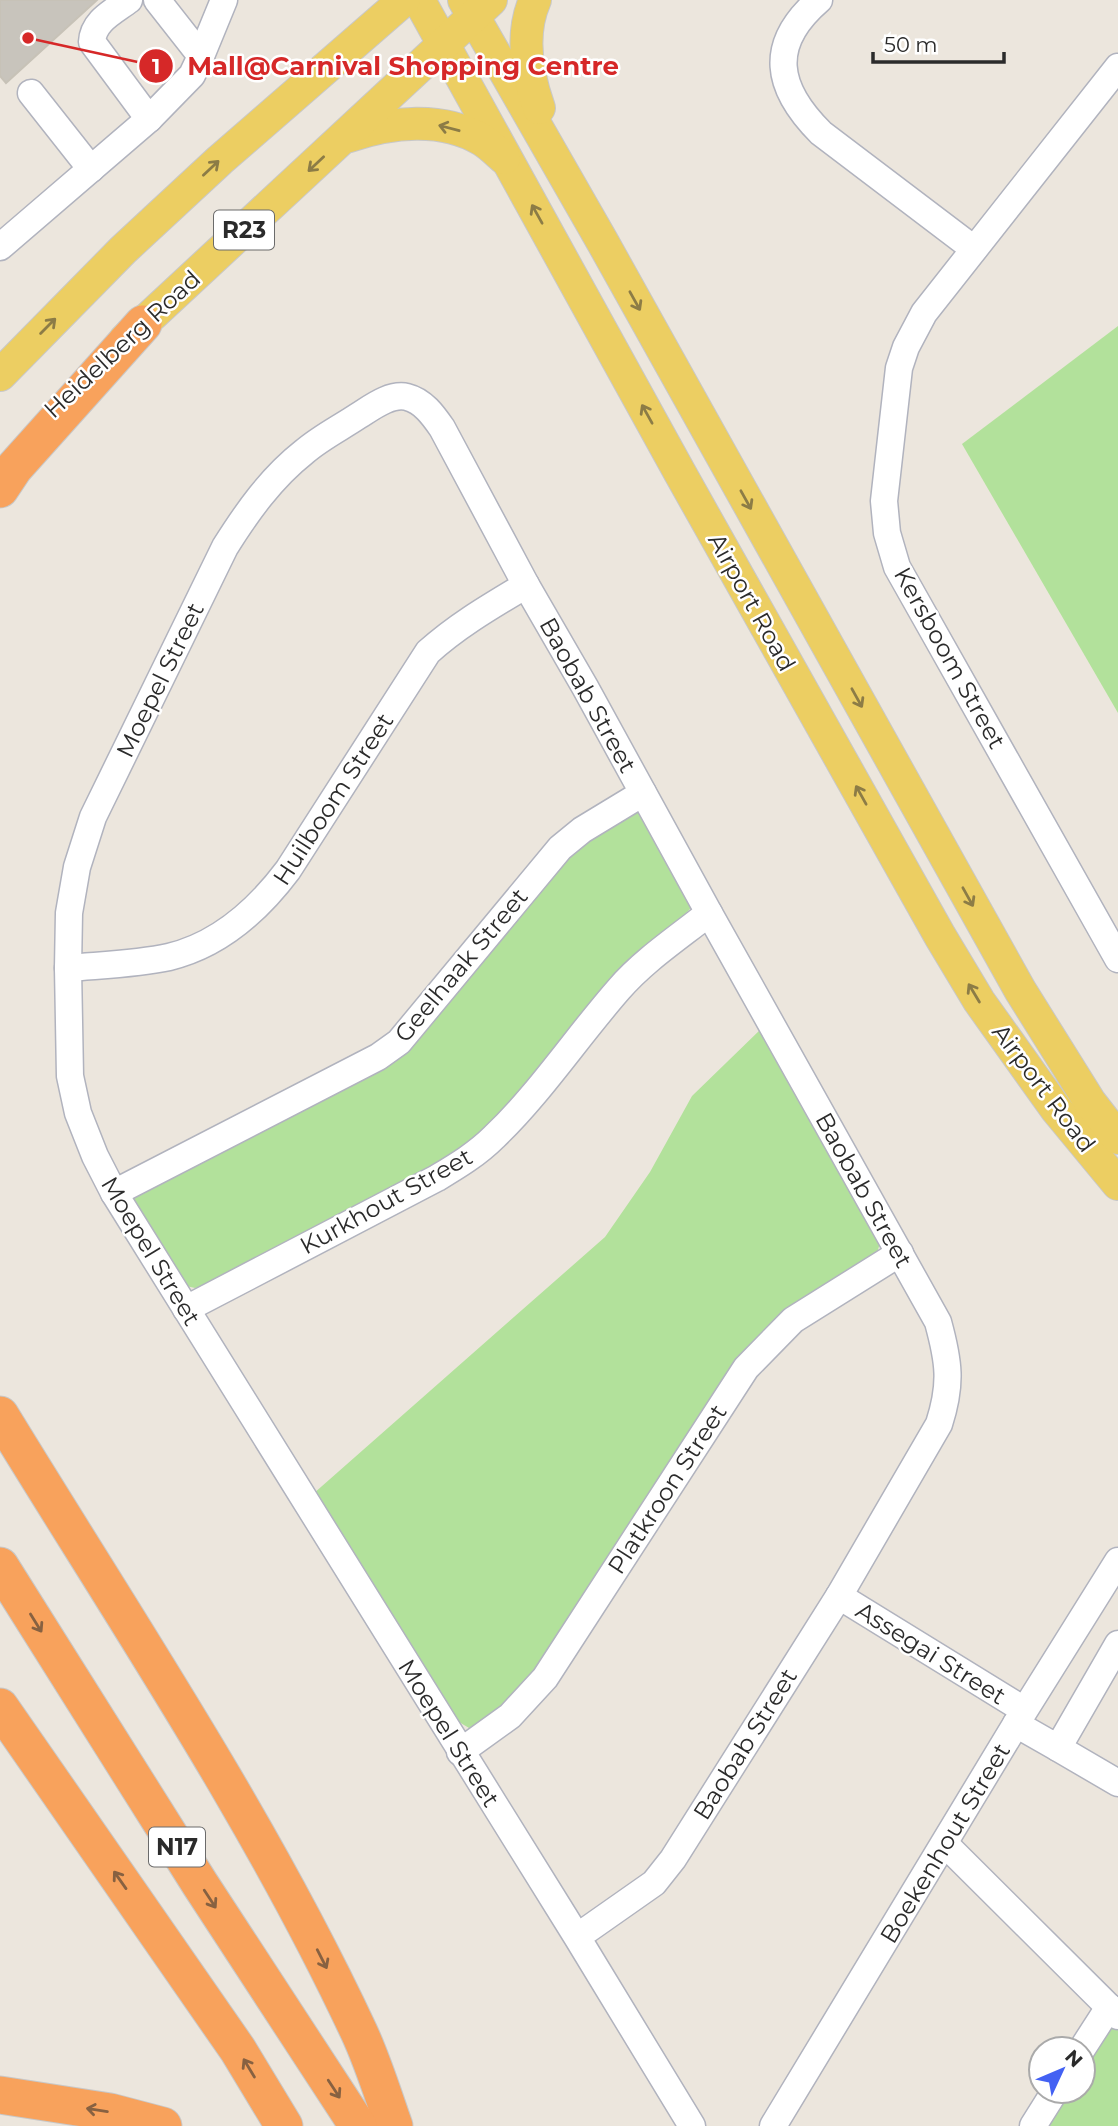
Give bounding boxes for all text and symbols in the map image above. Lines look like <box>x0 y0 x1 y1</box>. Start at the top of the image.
scale bar <box>873 21 1004 65</box>
text: 50 m <box>884 32 938 57</box>
callout: Mall@Carnival Shopping Centre <box>138 43 633 90</box>
text: Mall@Carnival Shopping Centre <box>187 50 619 82</box>
text: 1 <box>152 54 160 79</box>
one-way arrow <box>438 121 461 134</box>
one-way arrow <box>308 155 325 172</box>
one-way arrow <box>202 160 220 176</box>
one-way arrow <box>530 205 544 225</box>
road number: R23 <box>214 210 274 249</box>
street label: Heidelberg Road <box>38 264 206 424</box>
one-way arrow <box>629 290 642 311</box>
one-way arrow <box>39 318 56 335</box>
one-way arrow <box>640 404 654 424</box>
one-way arrow <box>739 489 753 509</box>
street label: Airport Road <box>702 528 802 676</box>
street label: Kersboom Street <box>888 562 1012 754</box>
street label: Moepel Street <box>110 598 210 762</box>
street label: Baobab Street <box>533 612 643 778</box>
one-way arrow <box>851 687 864 708</box>
street label: Huilboom Street <box>267 707 400 890</box>
one-way arrow <box>854 786 868 806</box>
street label: Geelhaak Street <box>388 882 534 1048</box>
one-way arrow <box>961 886 975 906</box>
one-way arrow <box>967 983 981 1003</box>
street label: Airport Road <box>986 1018 1102 1158</box>
street label: Baobab Street <box>809 1107 919 1273</box>
street label: Kurkhout Street <box>295 1142 477 1260</box>
street label: Moepel Street <box>95 1171 207 1331</box>
street label: Platkroon Street <box>601 1399 733 1579</box>
street label: Assegai Street <box>851 1595 1011 1711</box>
one-way arrow <box>30 1613 44 1633</box>
street label: Moepel Street <box>392 1654 506 1812</box>
street label: Baobab Street <box>687 1663 803 1825</box>
street label: Boekenhout Street <box>874 1738 1016 1948</box>
road number: N17 <box>149 1828 205 1866</box>
one-way arrow <box>113 1871 127 1890</box>
one-way arrow <box>203 1888 217 1908</box>
one-way arrow <box>316 1948 330 1969</box>
north arrow <box>1027 2035 1097 2105</box>
text: N <box>1060 2045 1087 2072</box>
one-way arrow <box>242 2058 256 2078</box>
one-way arrow <box>328 2079 342 2099</box>
one-way arrow <box>86 2103 109 2116</box>

